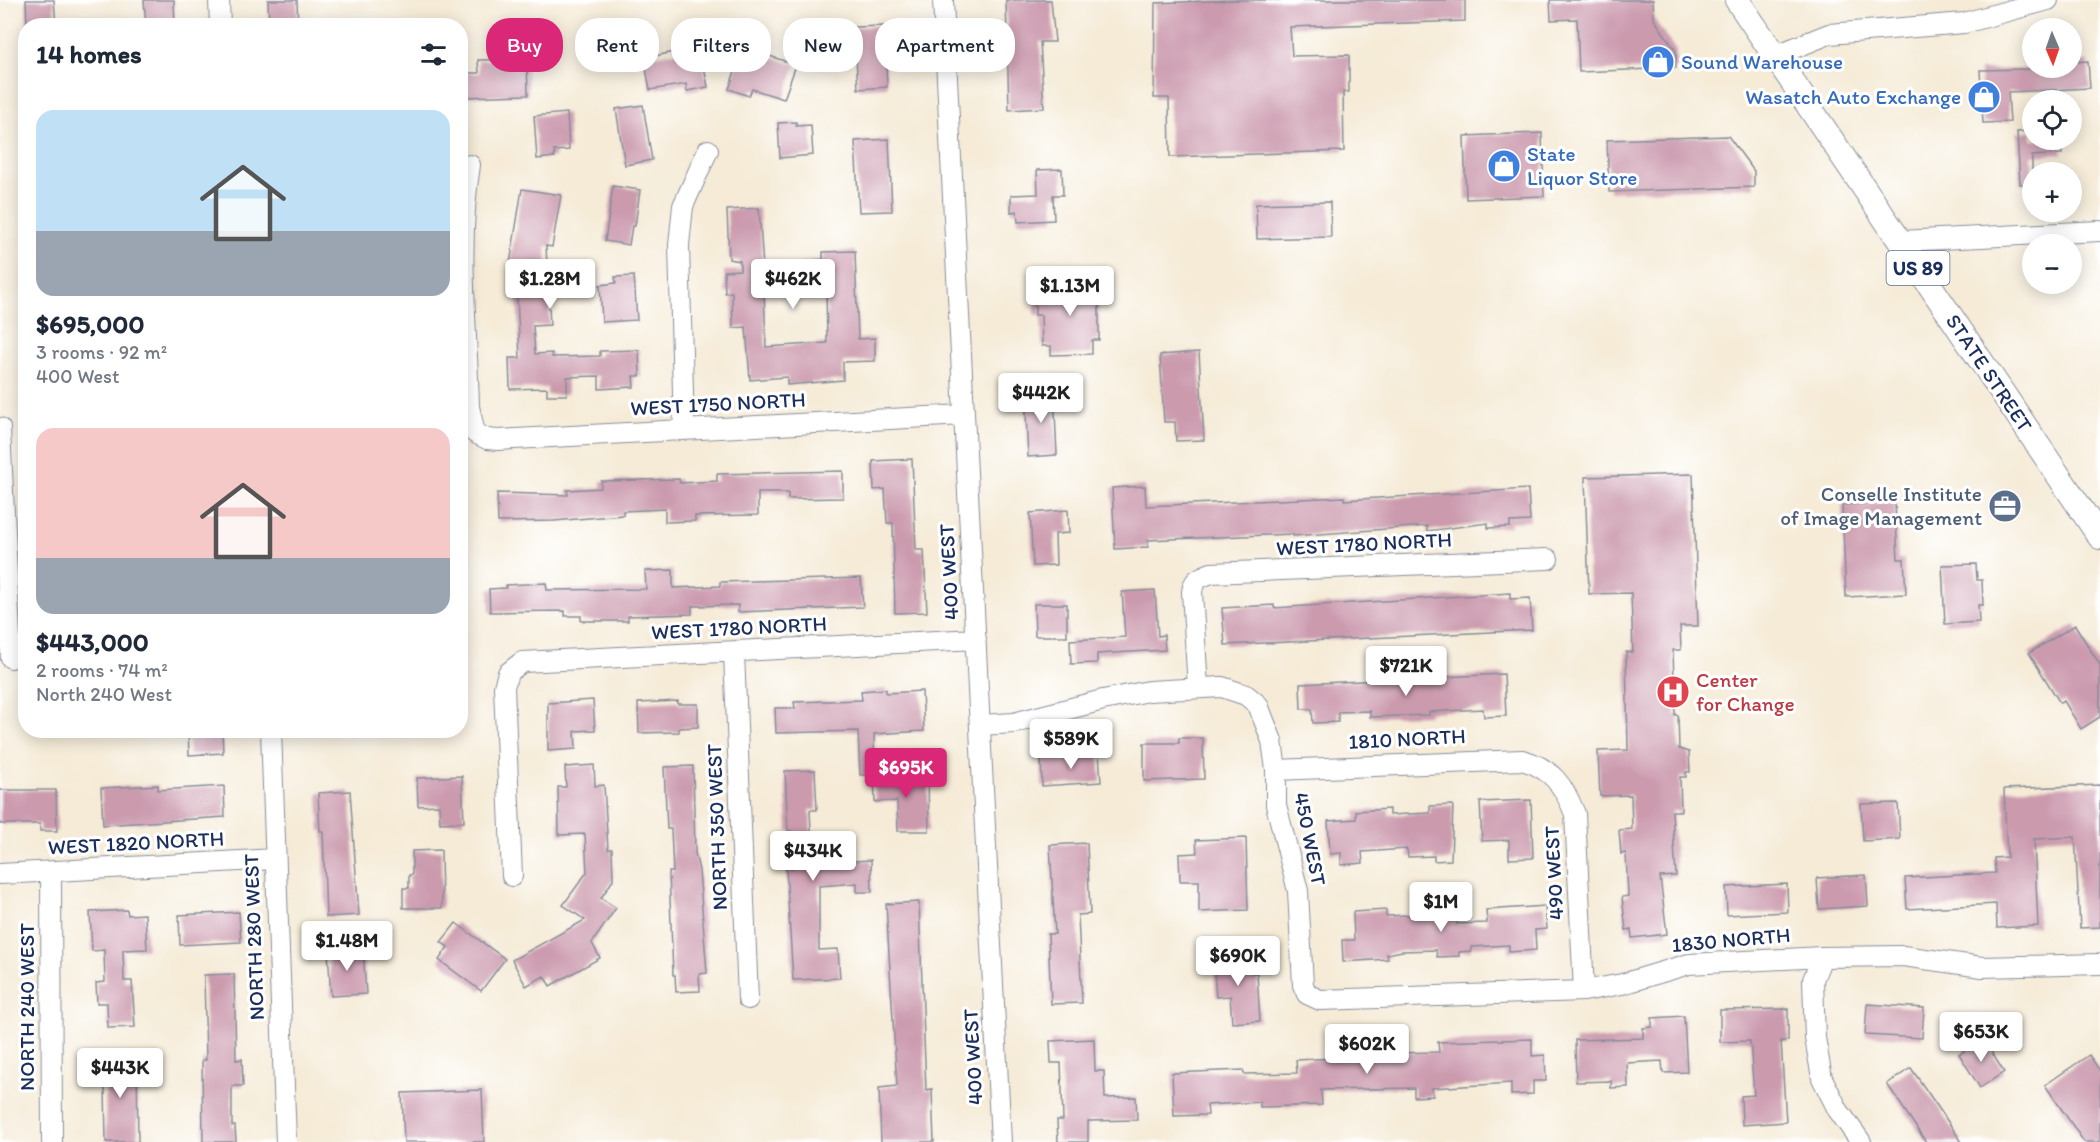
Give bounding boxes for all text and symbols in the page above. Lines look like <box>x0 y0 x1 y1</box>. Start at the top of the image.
chip: Buy <box>486 18 563 72</box>
chip: Rent <box>575 18 659 72</box>
chip: Filters <box>671 18 771 72</box>
chip: New <box>783 18 863 72</box>
chip: Apartment <box>875 18 1015 72</box>
north arrow <box>2022 18 2082 78</box>
map controls <box>2022 18 2082 294</box>
text: 14 homes <box>36 38 142 70</box>
icon: filters <box>417 38 450 71</box>
shop icon: Sound Warehouse <box>1640 44 1676 80</box>
place label: Sound Warehouse <box>1681 49 1843 74</box>
shop icon: Wasatch Auto Exchange <box>1966 79 2002 115</box>
place label: Wasatch Auto Exchange <box>1745 84 1961 109</box>
button: locate <box>2022 90 2082 150</box>
place label: State Liquor Store <box>1527 141 1637 190</box>
shop icon: State Liquor Store <box>1486 148 1522 184</box>
icon: home <box>189 149 297 257</box>
button: + <box>2022 162 2082 222</box>
button: − <box>2022 234 2082 294</box>
road number: US 89 <box>1886 251 1950 285</box>
pin: $1.28M <box>501 259 599 310</box>
pin: $462K <box>751 259 835 310</box>
text: $1.28M <box>519 266 581 290</box>
text: $462K <box>765 266 821 290</box>
pin: $1.13M <box>1021 266 1119 317</box>
text: $1.13M <box>1040 273 1100 297</box>
text: $695,000 <box>36 308 144 340</box>
street label: STATE STREET <box>1941 309 2038 437</box>
text: 3 rooms · 92 m² <box>36 340 167 364</box>
text: 400 West <box>36 364 120 388</box>
pin: $442K <box>999 373 1083 424</box>
text: $442K <box>1012 380 1070 404</box>
street label: WEST 1750 NORTH <box>630 386 806 421</box>
icon: home <box>189 467 297 575</box>
place label: Conselle Institute of Image Management <box>1780 481 1982 530</box>
office icon: Conselle Institute of Image Management <box>1987 488 2023 524</box>
street label: 400 WEST <box>933 523 964 621</box>
street label: WEST 1780 NORTH <box>1275 526 1452 561</box>
street label: WEST 1780 NORTH <box>650 610 827 645</box>
text: $443,000 <box>36 626 149 658</box>
pin: $721K <box>1364 646 1448 697</box>
text: $721K <box>1380 653 1432 677</box>
text: 2 rooms · 74 m² <box>36 658 168 682</box>
place label: Center for Change <box>1696 667 1795 716</box>
hospital icon: Center for Change <box>1655 674 1691 710</box>
text: North 240 West <box>36 682 172 706</box>
pin: $589K <box>1029 719 1113 770</box>
street label: 1810 NORTH <box>1348 723 1466 754</box>
text: $589K <box>1044 726 1098 750</box>
street label: NORTH 350 WEST <box>701 743 732 911</box>
pin: $695K <box>864 748 948 799</box>
text: $695K <box>879 755 933 779</box>
street label: 450 WEST <box>1289 790 1332 888</box>
street label: WEST 1820 NORTH <box>47 825 225 860</box>
street label: 490 WEST <box>1539 825 1568 921</box>
pin: $434K <box>771 831 855 882</box>
text: $434K <box>784 838 842 862</box>
street label: NORTH 280 WEST <box>238 853 269 1021</box>
pin: $1M <box>1412 882 1470 933</box>
text: $1M <box>1423 889 1459 913</box>
pin: $1.48M <box>298 921 396 972</box>
street label: 1830 NORTH <box>1671 922 1791 957</box>
street label: NORTH 240 WEST <box>14 923 39 1091</box>
text: $1.48M <box>315 928 379 952</box>
pin: $690K <box>1196 936 1280 987</box>
text: $690K <box>1210 943 1266 967</box>
street label: 400 WEST <box>957 1008 988 1106</box>
pin: $653K <box>1939 1012 2023 1063</box>
text: $653K <box>1954 1019 2008 1043</box>
pin: $602K <box>1325 1024 1409 1075</box>
text: $602K <box>1339 1031 1395 1055</box>
pin: $443K <box>78 1048 162 1099</box>
text: $443K <box>91 1055 149 1079</box>

